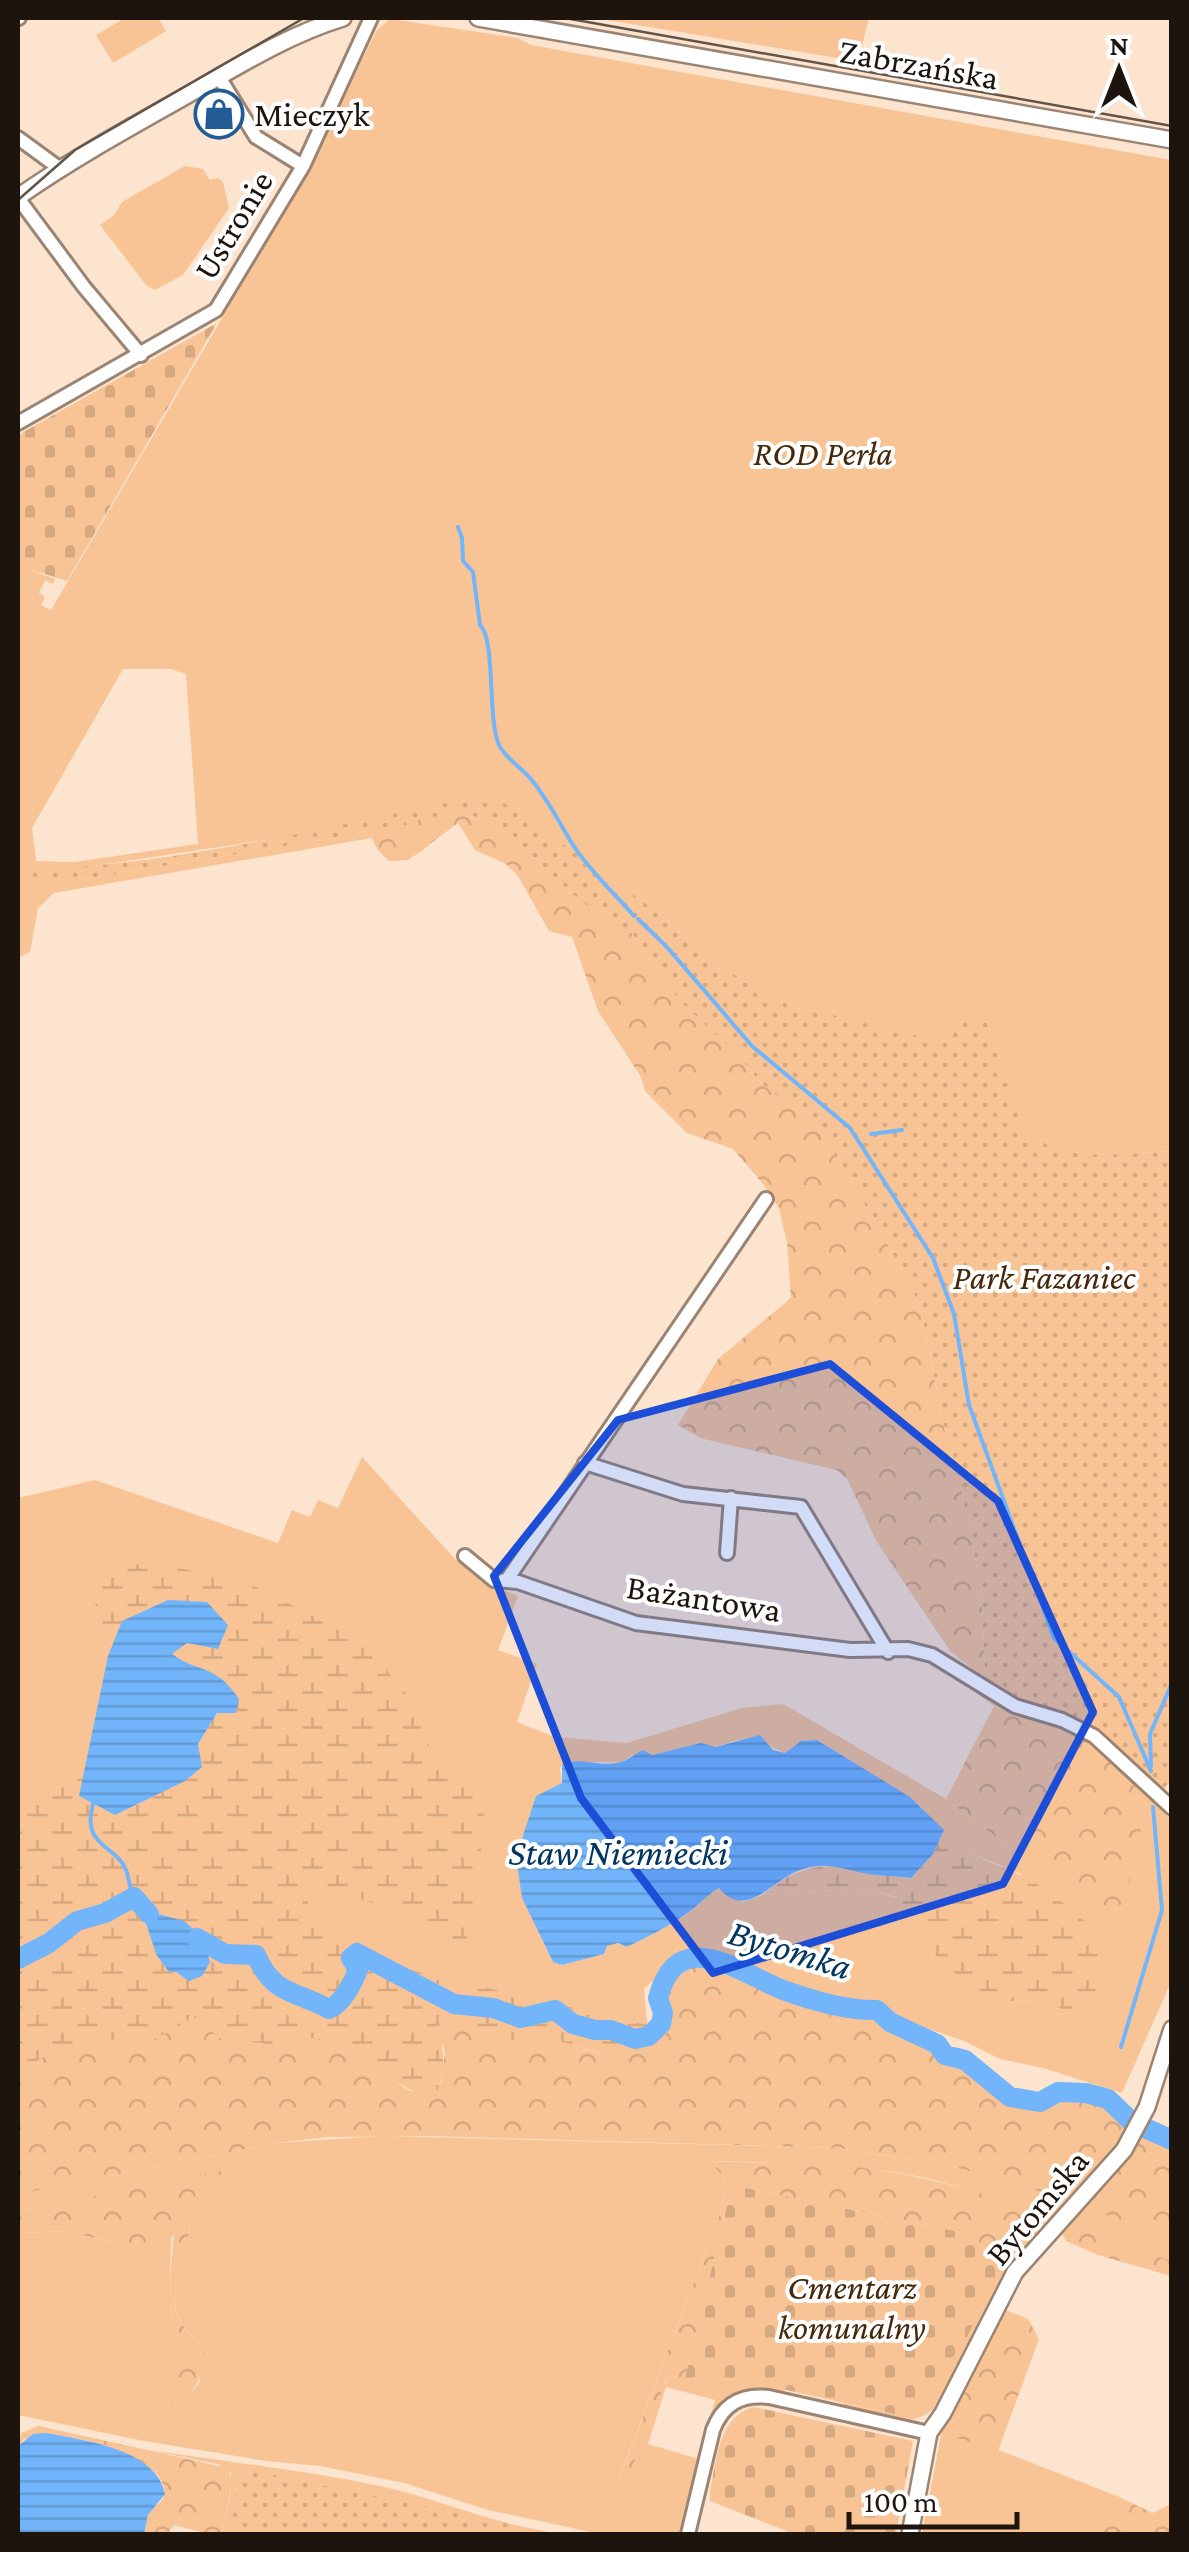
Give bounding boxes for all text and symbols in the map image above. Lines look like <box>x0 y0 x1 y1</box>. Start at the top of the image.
north arrow <box>1069 20 1169 120</box>
text: N <box>1109 30 1129 61</box>
street label: Zabrzańska <box>836 31 1002 98</box>
shop icon: Mieczyk <box>193 88 245 140</box>
place label: Mieczyk <box>254 95 370 134</box>
street label: Ustronie <box>186 164 281 287</box>
park label: ROD Perła <box>753 434 893 473</box>
park label: Park Fazaniec <box>953 1258 1136 1297</box>
street label: Bażantowa <box>624 1567 784 1630</box>
water label: Staw Niemiecki <box>508 1831 729 1873</box>
water label: Bytomka <box>724 1910 856 1988</box>
street label: Bytomska <box>978 2142 1097 2273</box>
park label: Cmentarz komunalny <box>778 2268 926 2347</box>
scale bar <box>849 2467 1016 2529</box>
text: 100 m <box>864 2485 938 2518</box>

